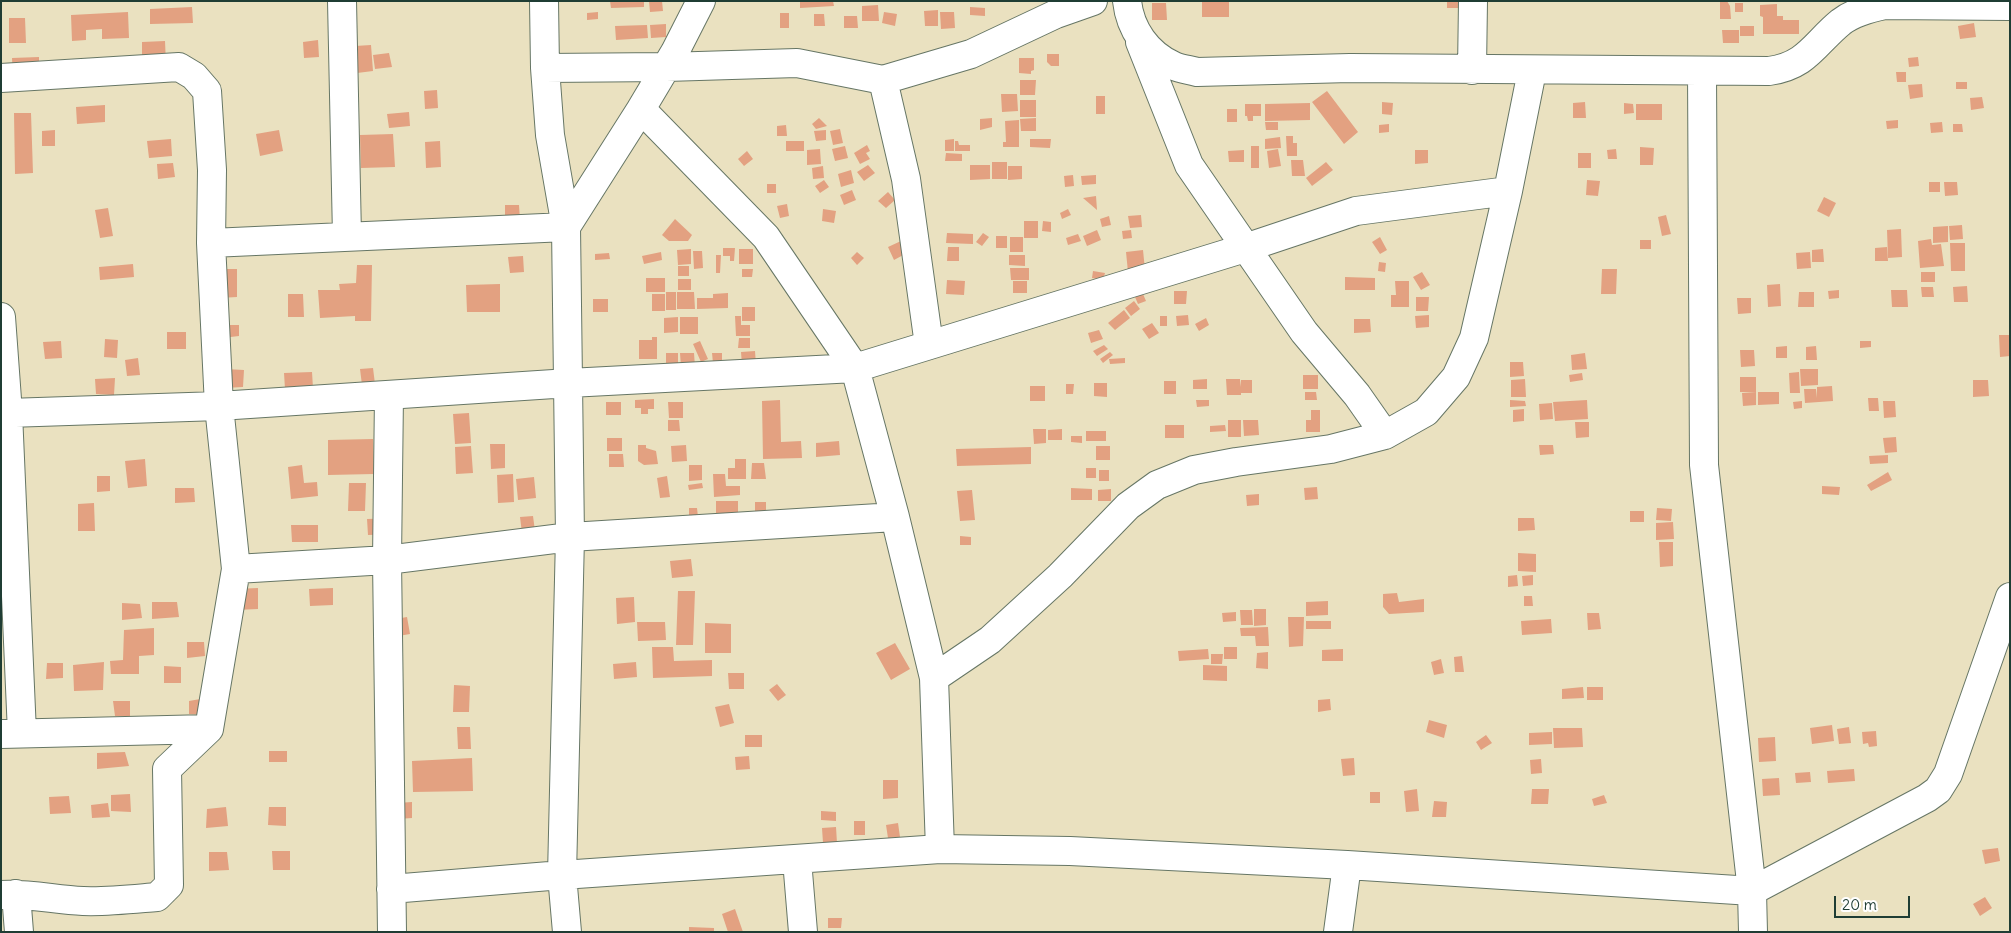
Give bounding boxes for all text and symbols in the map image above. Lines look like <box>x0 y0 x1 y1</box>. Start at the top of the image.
scale bar <box>1836 886 1912 918</box>
text: 20 m <box>1842 895 1877 914</box>

